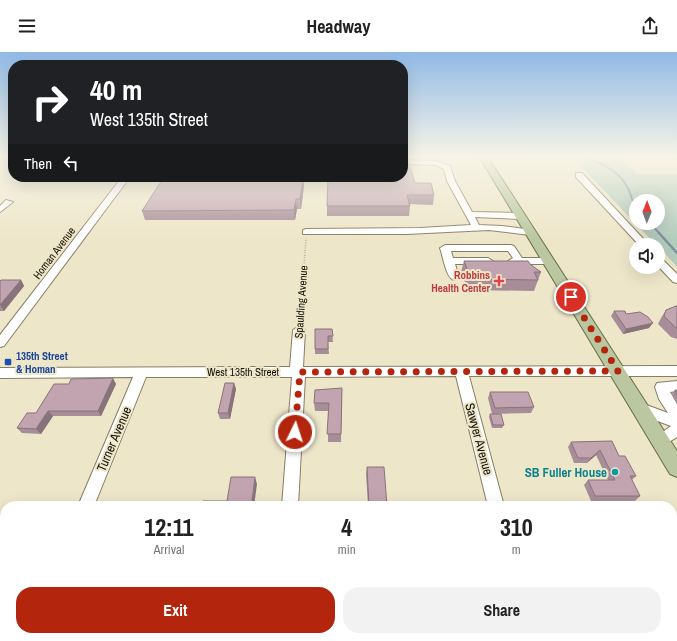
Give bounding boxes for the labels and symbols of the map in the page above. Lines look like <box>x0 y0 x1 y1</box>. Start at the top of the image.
north arrow <box>629 194 665 230</box>
street label: Homan Avenue <box>30 224 78 282</box>
street label: Spaulding Avenue <box>291 265 311 339</box>
place label: Robbins Health Center <box>431 268 490 295</box>
marker: Robbins Health Center <box>493 275 505 287</box>
pin <box>554 280 588 314</box>
place label: 135th Street & Homan <box>16 349 68 376</box>
marker: 135th Street & Homan <box>3 357 13 367</box>
street label: West 135th Street <box>207 365 280 379</box>
street label: Sawyer Avenue <box>461 401 497 477</box>
street label: Turner Avenue <box>93 404 135 474</box>
position arrow <box>274 411 316 453</box>
place label: SB Fuller House <box>525 464 607 481</box>
marker: SB Fuller House <box>610 467 620 477</box>

